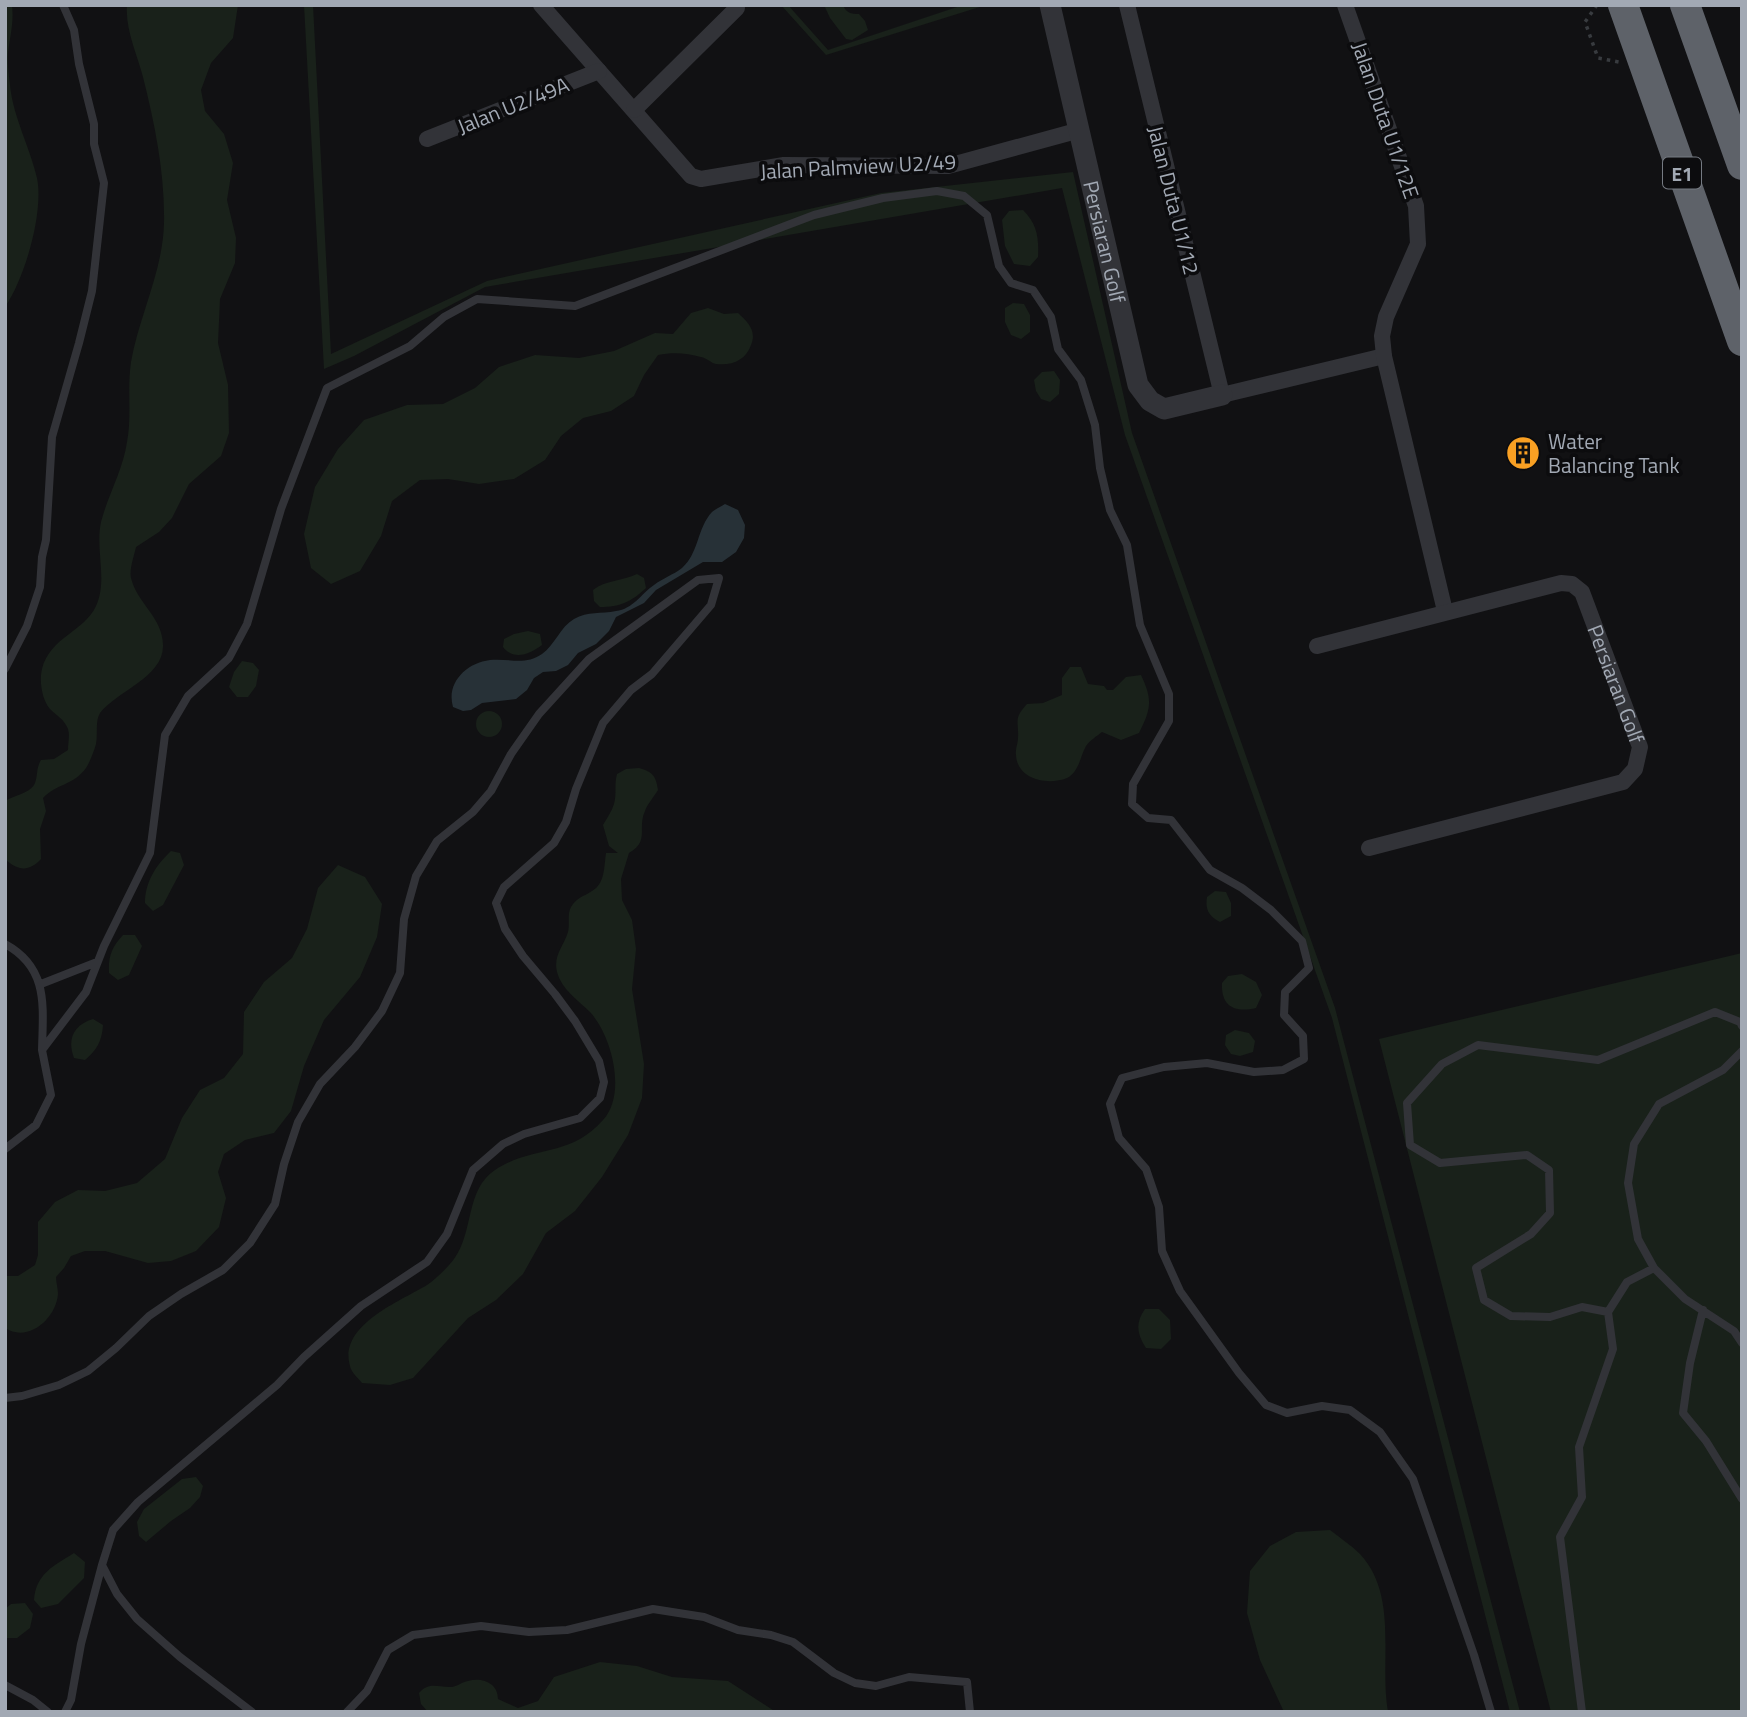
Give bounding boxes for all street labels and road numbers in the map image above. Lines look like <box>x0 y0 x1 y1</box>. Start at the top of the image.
street label: Jalan Duta U1/12E <box>1344 37 1428 203</box>
street label: Jalan U2/49A <box>452 68 574 142</box>
street label: Jalan Duta U1/12 <box>1140 122 1208 278</box>
street label: Jalan Palmview U2/49 <box>759 145 957 187</box>
road number: E1 <box>1663 158 1701 188</box>
street label: Persiaran Golf <box>1075 177 1134 306</box>
street label: Persiaran Golf <box>1580 620 1653 748</box>

